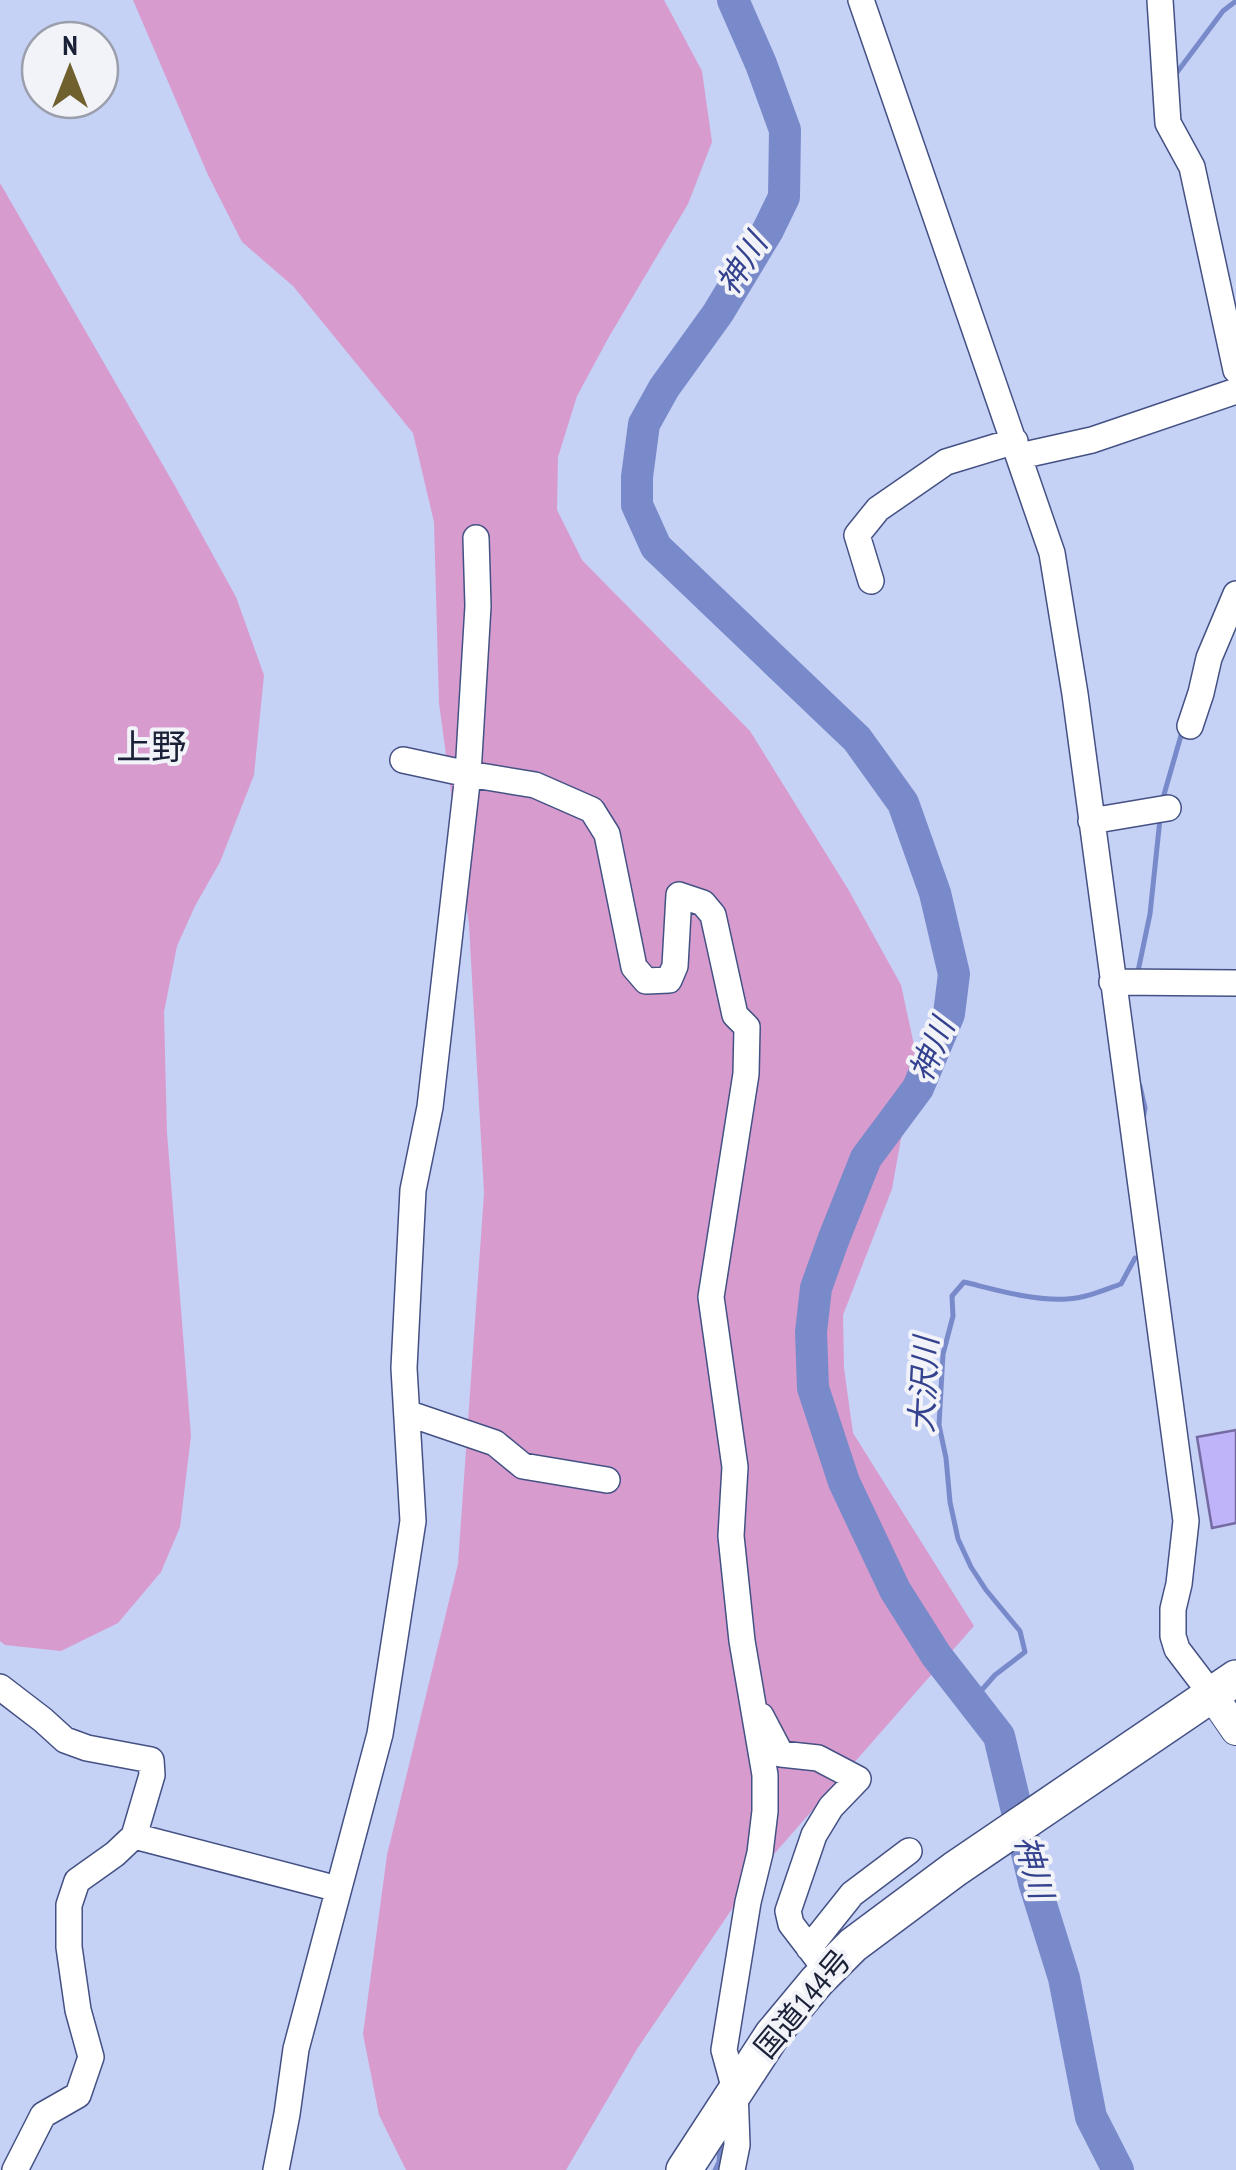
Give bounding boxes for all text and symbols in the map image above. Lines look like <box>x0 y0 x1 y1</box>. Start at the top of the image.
north arrow <box>20 20 120 120</box>
text: N <box>62 26 78 63</box>
water label: 神川 <box>706 223 778 302</box>
district label: 上野 <box>116 723 186 769</box>
water label: 神川 <box>899 1009 964 1087</box>
water label: 大沢川 <box>900 1333 947 1434</box>
water label: 神川 <box>1006 1830 1064 1906</box>
street label: 国道144号 <box>745 1941 859 2066</box>

